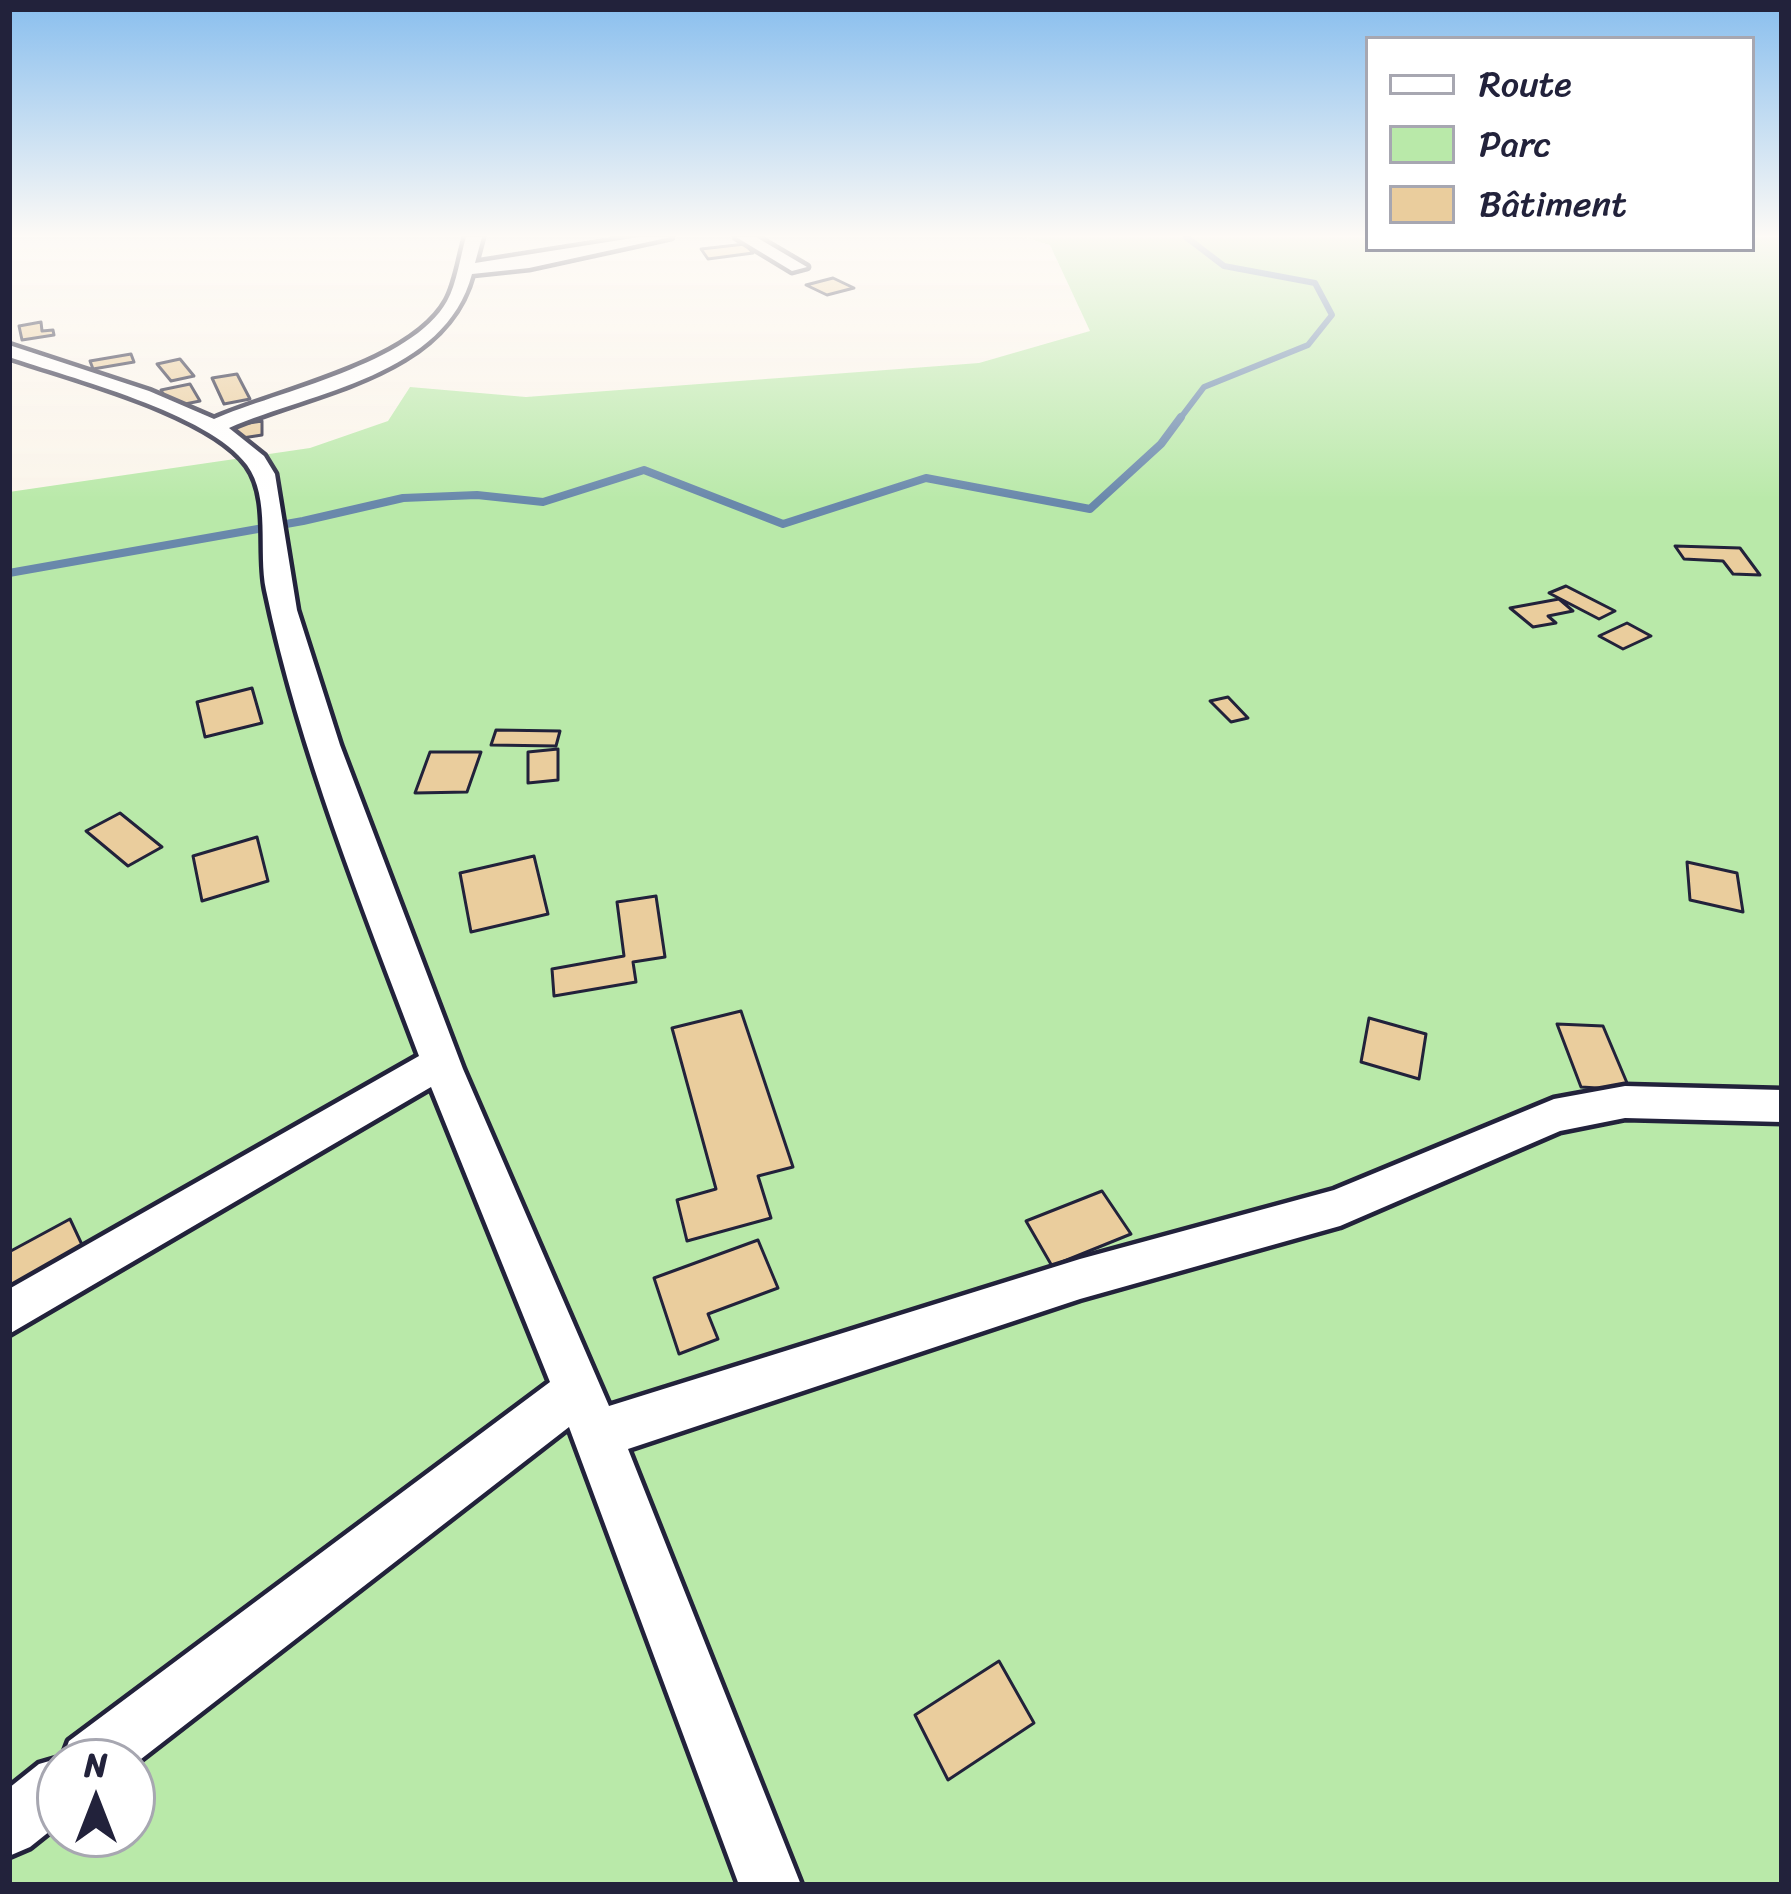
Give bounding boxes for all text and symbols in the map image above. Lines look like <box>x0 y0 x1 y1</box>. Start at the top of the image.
legend <box>1365 36 1755 252</box>
text: Route <box>1479 52 1572 116</box>
text: Parc <box>1479 112 1552 176</box>
text: Bâtiment <box>1479 172 1627 236</box>
text: N <box>85 1736 107 1794</box>
north arrow <box>36 1738 156 1858</box>

